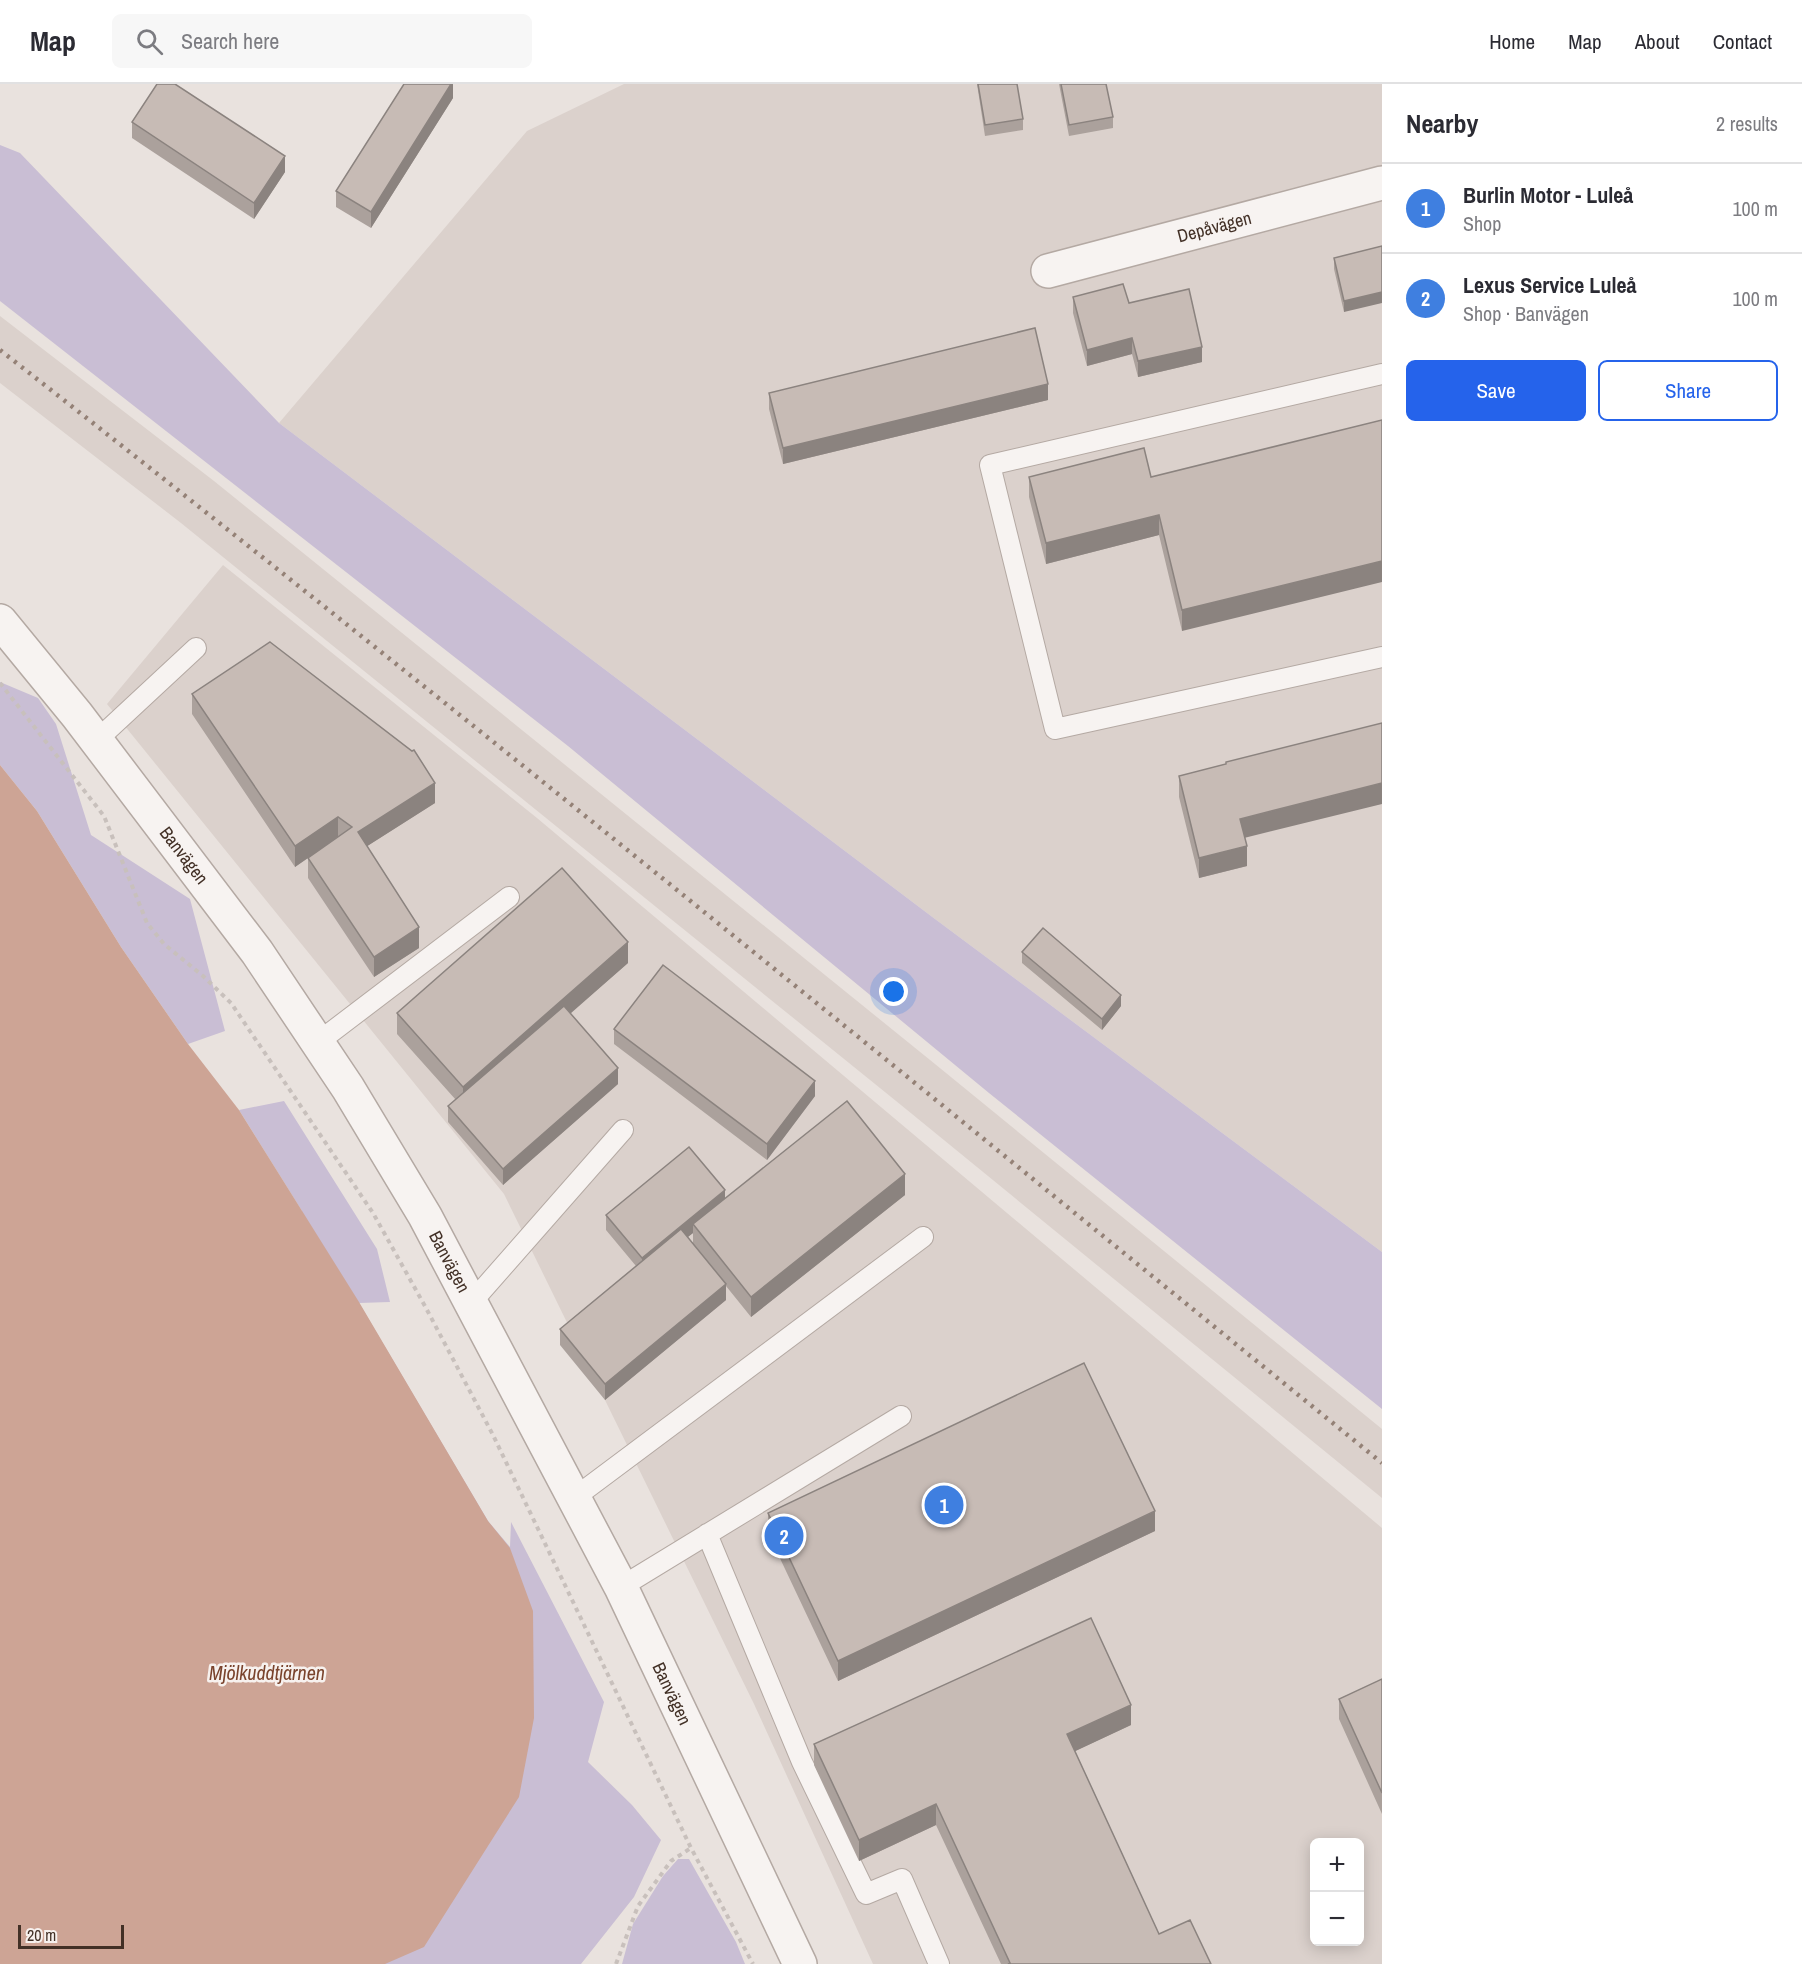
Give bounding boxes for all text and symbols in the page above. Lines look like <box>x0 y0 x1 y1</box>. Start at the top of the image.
search box <box>112 14 532 68</box>
text: Map <box>30 22 76 60</box>
icon: search <box>133 25 166 58</box>
text: Search here <box>181 26 279 56</box>
text: Home <box>1489 27 1535 56</box>
text: Map <box>1568 27 1602 56</box>
text: About <box>1635 27 1680 56</box>
text: Contact <box>1713 27 1772 56</box>
text: Nearby <box>1406 106 1478 141</box>
text: 2 results <box>1716 110 1778 137</box>
text: Burlin Motor - Luleå <box>1463 180 1633 210</box>
text: 1 <box>1421 195 1430 222</box>
text: 100 m <box>1732 195 1778 222</box>
street label: Depåvägen <box>1174 205 1254 248</box>
text: Shop <box>1463 210 1501 237</box>
text: Lexus Service Luleå <box>1463 270 1637 300</box>
text: 2 <box>1421 285 1430 312</box>
text: 100 m <box>1732 285 1778 312</box>
text: Shop · Banvägen <box>1463 300 1589 327</box>
button: Save <box>1406 360 1586 421</box>
button: Share <box>1598 360 1778 421</box>
street label: Banvägen <box>154 821 214 889</box>
your location <box>879 977 908 1006</box>
street label: Banvägen <box>423 1226 476 1297</box>
pin: 1 <box>924 1482 964 1528</box>
pin: 2 <box>764 1514 804 1558</box>
street label: Banvägen <box>647 1658 698 1729</box>
water label: Mjölkuddtjärnen <box>209 1659 325 1686</box>
map controls <box>1310 1838 1364 1946</box>
button: + <box>1310 1838 1364 1892</box>
button: − <box>1310 1892 1364 1946</box>
scale bar <box>18 1922 124 1950</box>
text: 20 m <box>27 1924 56 1946</box>

